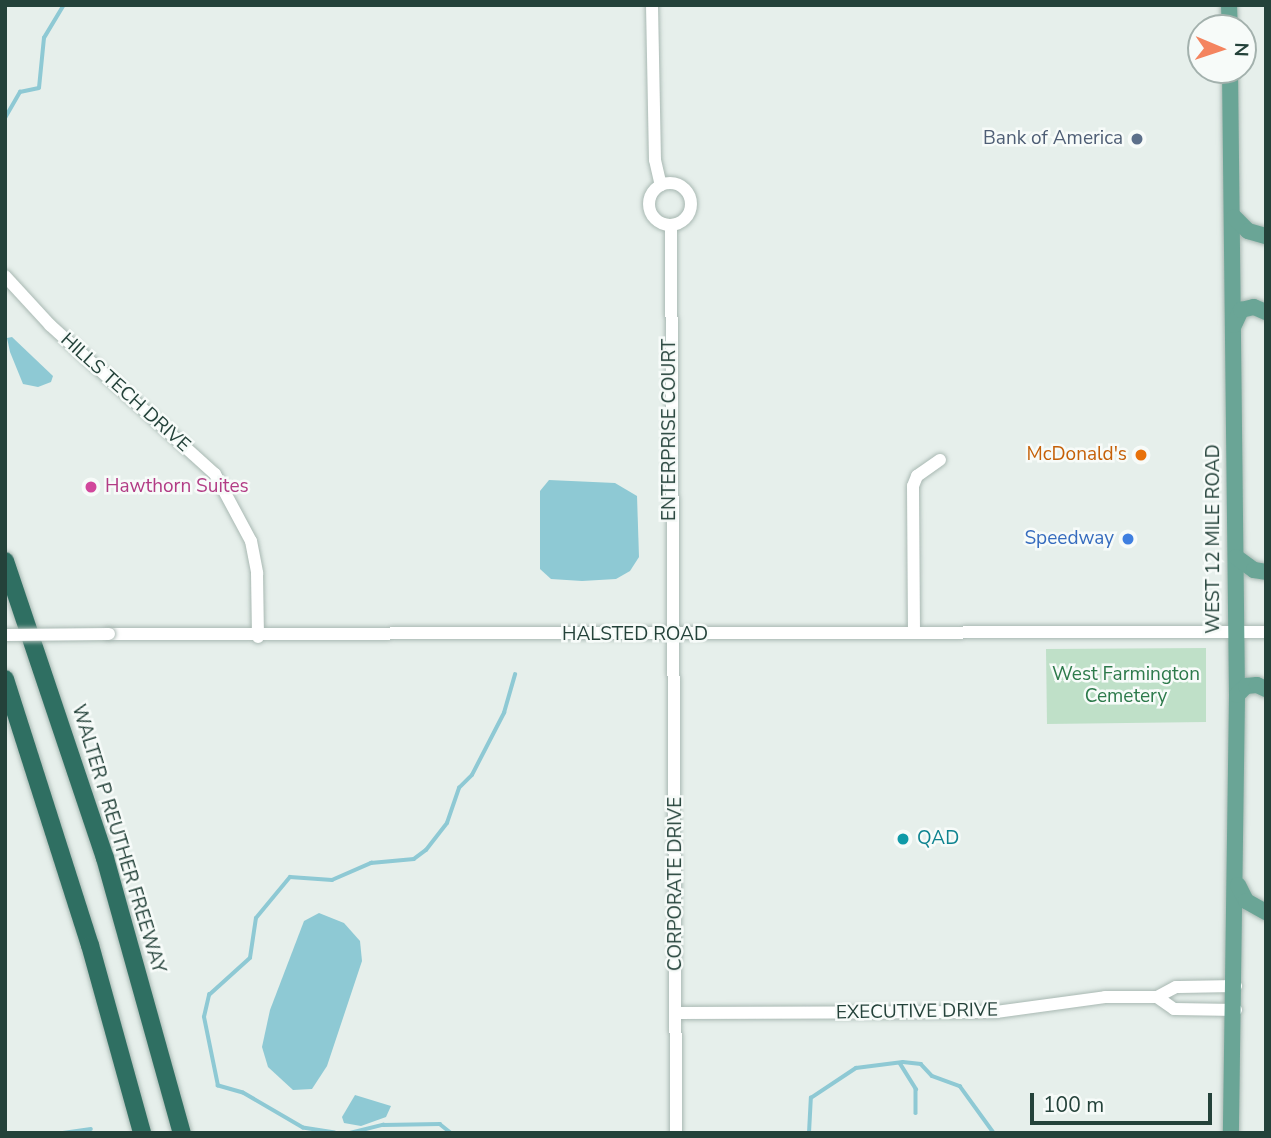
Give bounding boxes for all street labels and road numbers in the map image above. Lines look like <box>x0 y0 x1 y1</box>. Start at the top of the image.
street label: HILLS TECH DRIVE <box>55 329 195 457</box>
street label: ENTERPRISE COURT <box>659 339 681 521</box>
street label: WEST 12 MILE ROAD <box>1203 444 1225 634</box>
street label: HALSTED ROAD <box>562 624 708 646</box>
street label: WALTER P REUTHER FREEWAY <box>66 702 170 976</box>
street label: CORPORATE DRIVE <box>665 797 687 971</box>
street label: EXECUTIVE DRIVE <box>836 999 998 1025</box>

